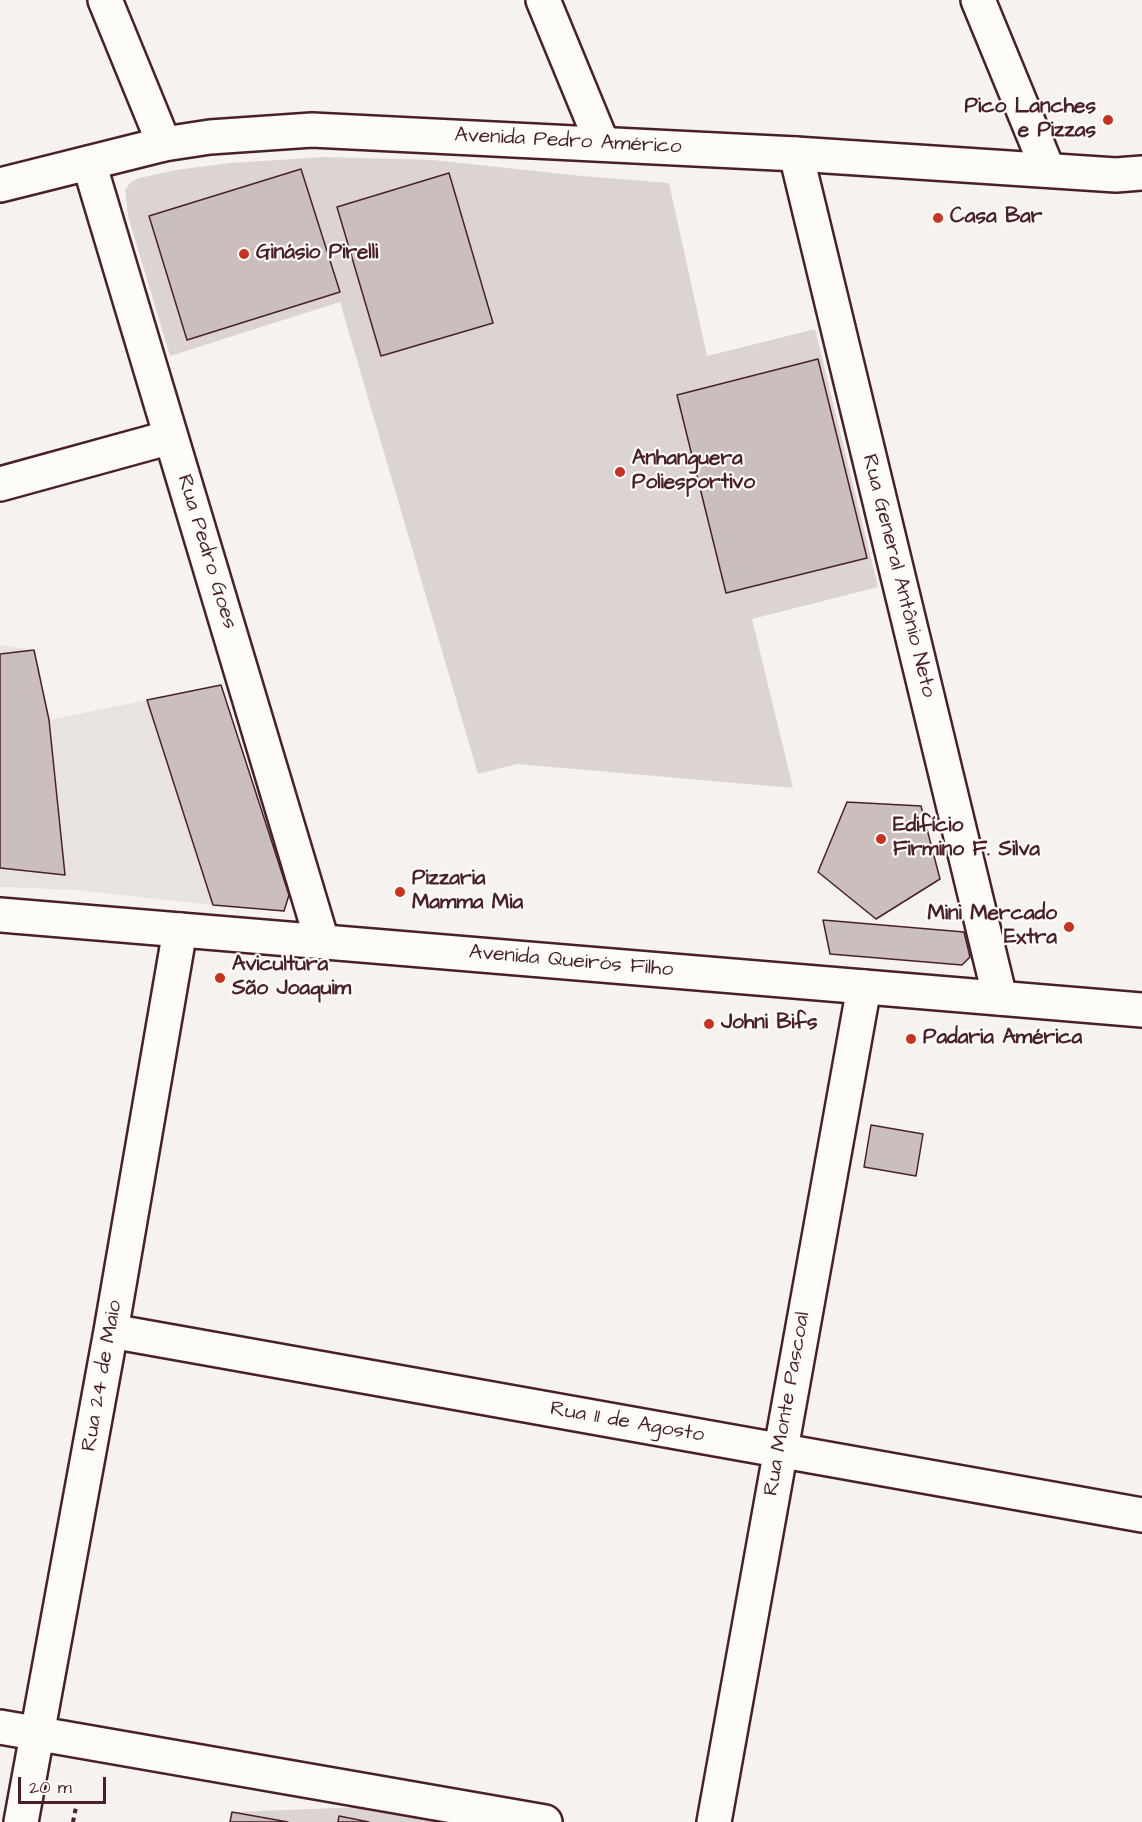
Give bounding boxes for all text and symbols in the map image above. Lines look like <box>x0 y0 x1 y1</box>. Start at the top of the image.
place label: Pico Lanches e Pizzas <box>965 95 1096 145</box>
marker: Pico Lanches e Pizzas <box>1101 113 1115 127</box>
street label: Avenida Pedro Américo <box>454 123 682 161</box>
place label: Casa Bar <box>950 205 1042 231</box>
marker: Casa Bar <box>931 211 945 225</box>
place label: Ginásio Pirelli <box>256 241 378 267</box>
marker: Ginásio Pirelli <box>237 247 251 261</box>
place label: Anhanguera Poliesportivo <box>632 447 755 497</box>
street label: Rua General Antônio Neto <box>856 452 940 700</box>
marker: Anhanguera Poliesportivo <box>613 465 627 479</box>
street label: Rua Pedro Goes <box>171 472 241 632</box>
place label: Edifício Firmino F. Silva <box>893 814 1040 864</box>
marker: Edifício Firmino F. Silva <box>874 832 888 846</box>
place label: Pizzaria Mamma Mia <box>412 867 523 917</box>
marker: Pizzaria Mamma Mia <box>393 885 407 899</box>
place label: Mini Mercado Extra <box>927 902 1057 952</box>
marker: Mini Mercado Extra <box>1062 920 1076 934</box>
street label: Avenida Queirós Filho <box>468 941 674 983</box>
place label: Avicultura São Joaquim <box>232 953 351 1003</box>
marker: Avicultura São Joaquim <box>213 971 227 985</box>
place label: Johni Bifs <box>721 1011 818 1037</box>
marker: Johni Bifs <box>702 1017 716 1031</box>
place label: Padaria América <box>923 1026 1082 1052</box>
marker: Padaria América <box>904 1032 918 1046</box>
street label: Rua 24 de Maio <box>77 1298 129 1454</box>
street label: Rua Monte Pascoal <box>759 1310 817 1498</box>
street label: Rua 11 de Agosto <box>548 1397 706 1449</box>
scale bar <box>21 1765 110 1803</box>
text: 20 m <box>29 1775 72 1800</box>

